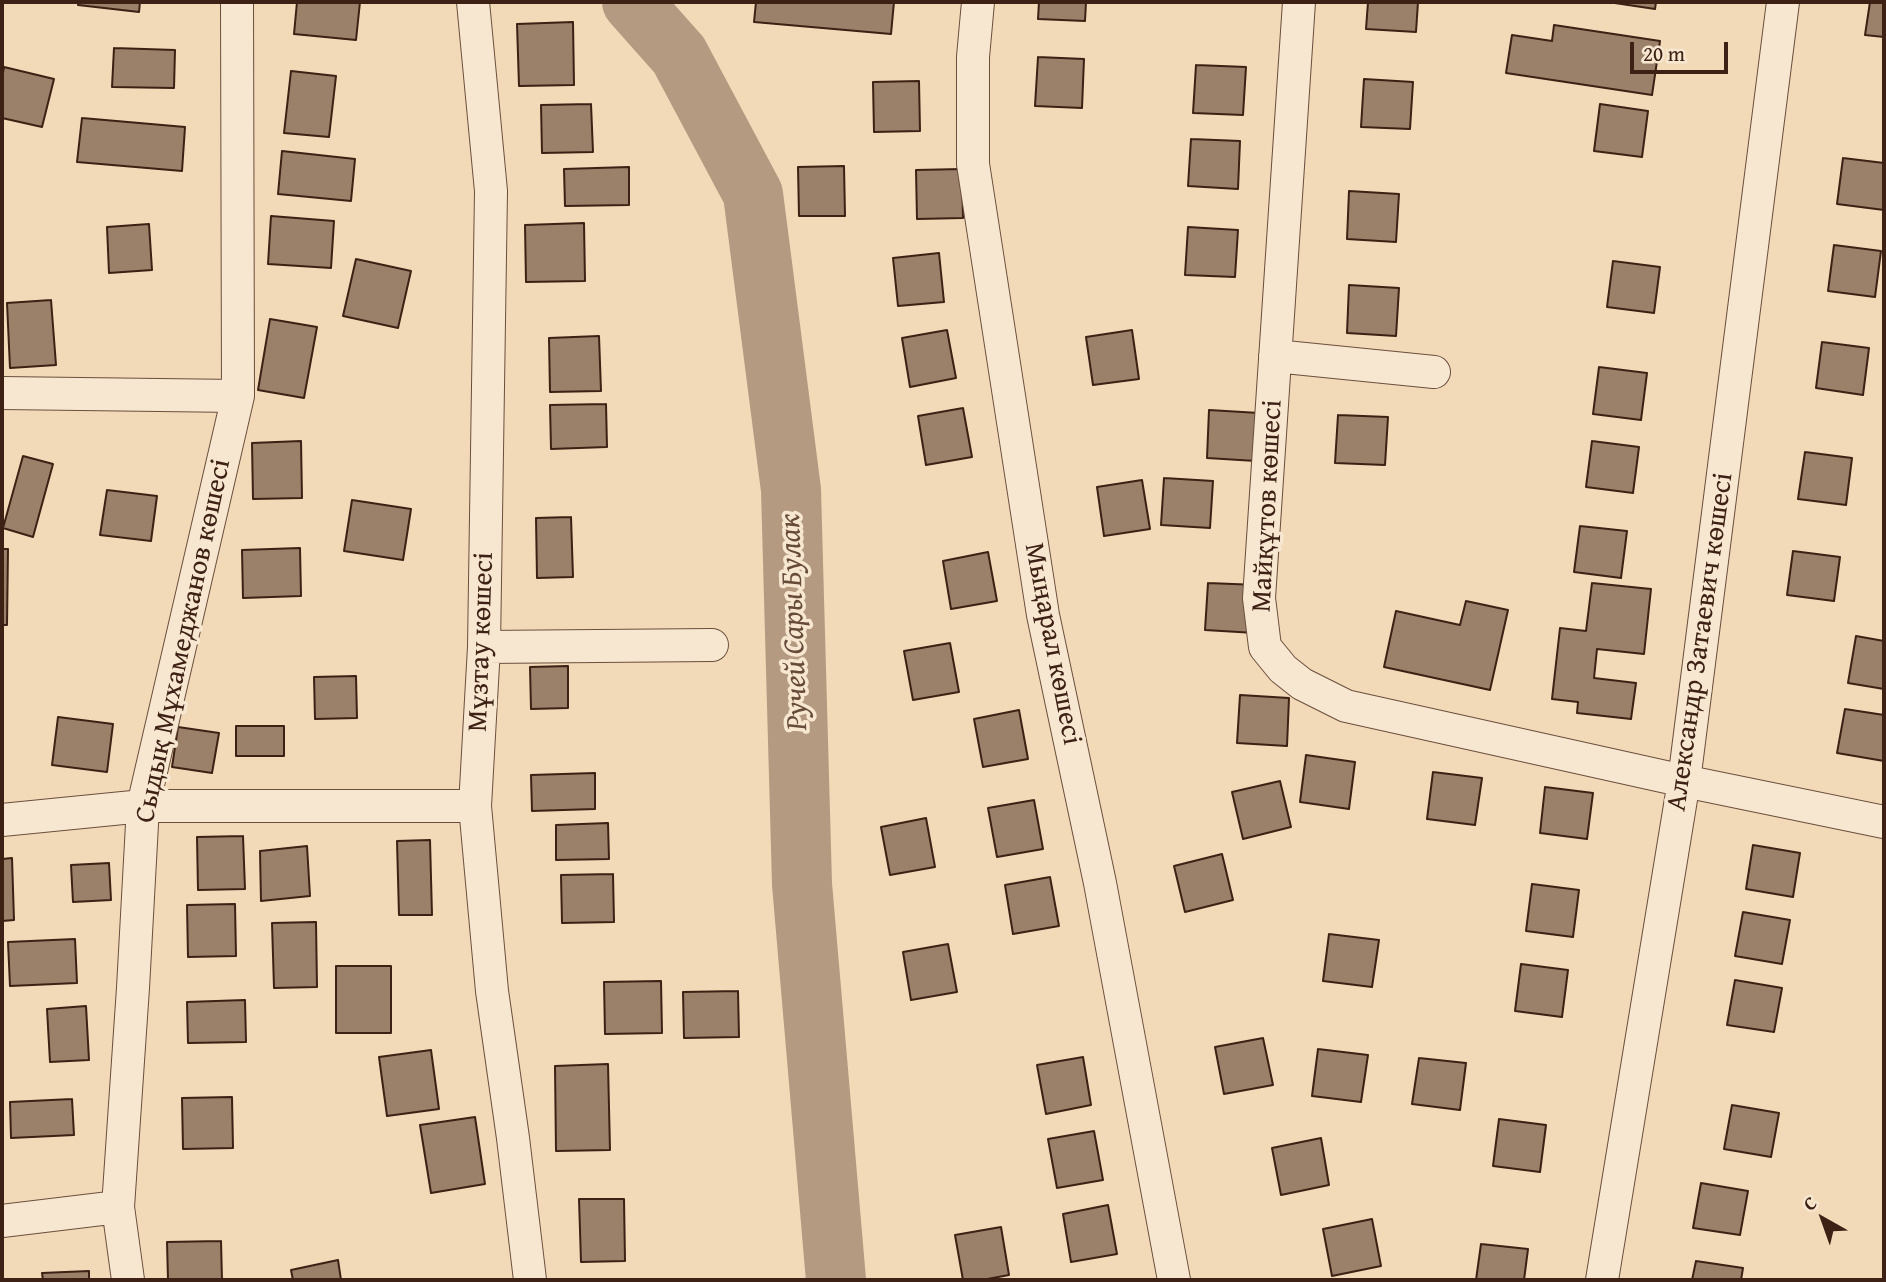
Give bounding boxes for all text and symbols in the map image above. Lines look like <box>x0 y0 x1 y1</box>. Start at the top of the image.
scale bar <box>1634 28 1732 72</box>
text: 20 m <box>1643 38 1685 69</box>
street label: Майқұтов көшесі <box>1246 399 1290 613</box>
street label: Сыдық Мұхамеджанов көшесі <box>129 456 239 826</box>
street label: Александр Затаевич көшесі <box>1661 471 1741 813</box>
water label: Ручей Сары Булак <box>773 513 817 731</box>
street label: Мыңарал көшесі <box>1016 540 1088 748</box>
street label: Мұзтау көшесі <box>462 552 502 732</box>
north arrow <box>1788 1184 1858 1254</box>
text: С <box>1796 1189 1823 1217</box>

